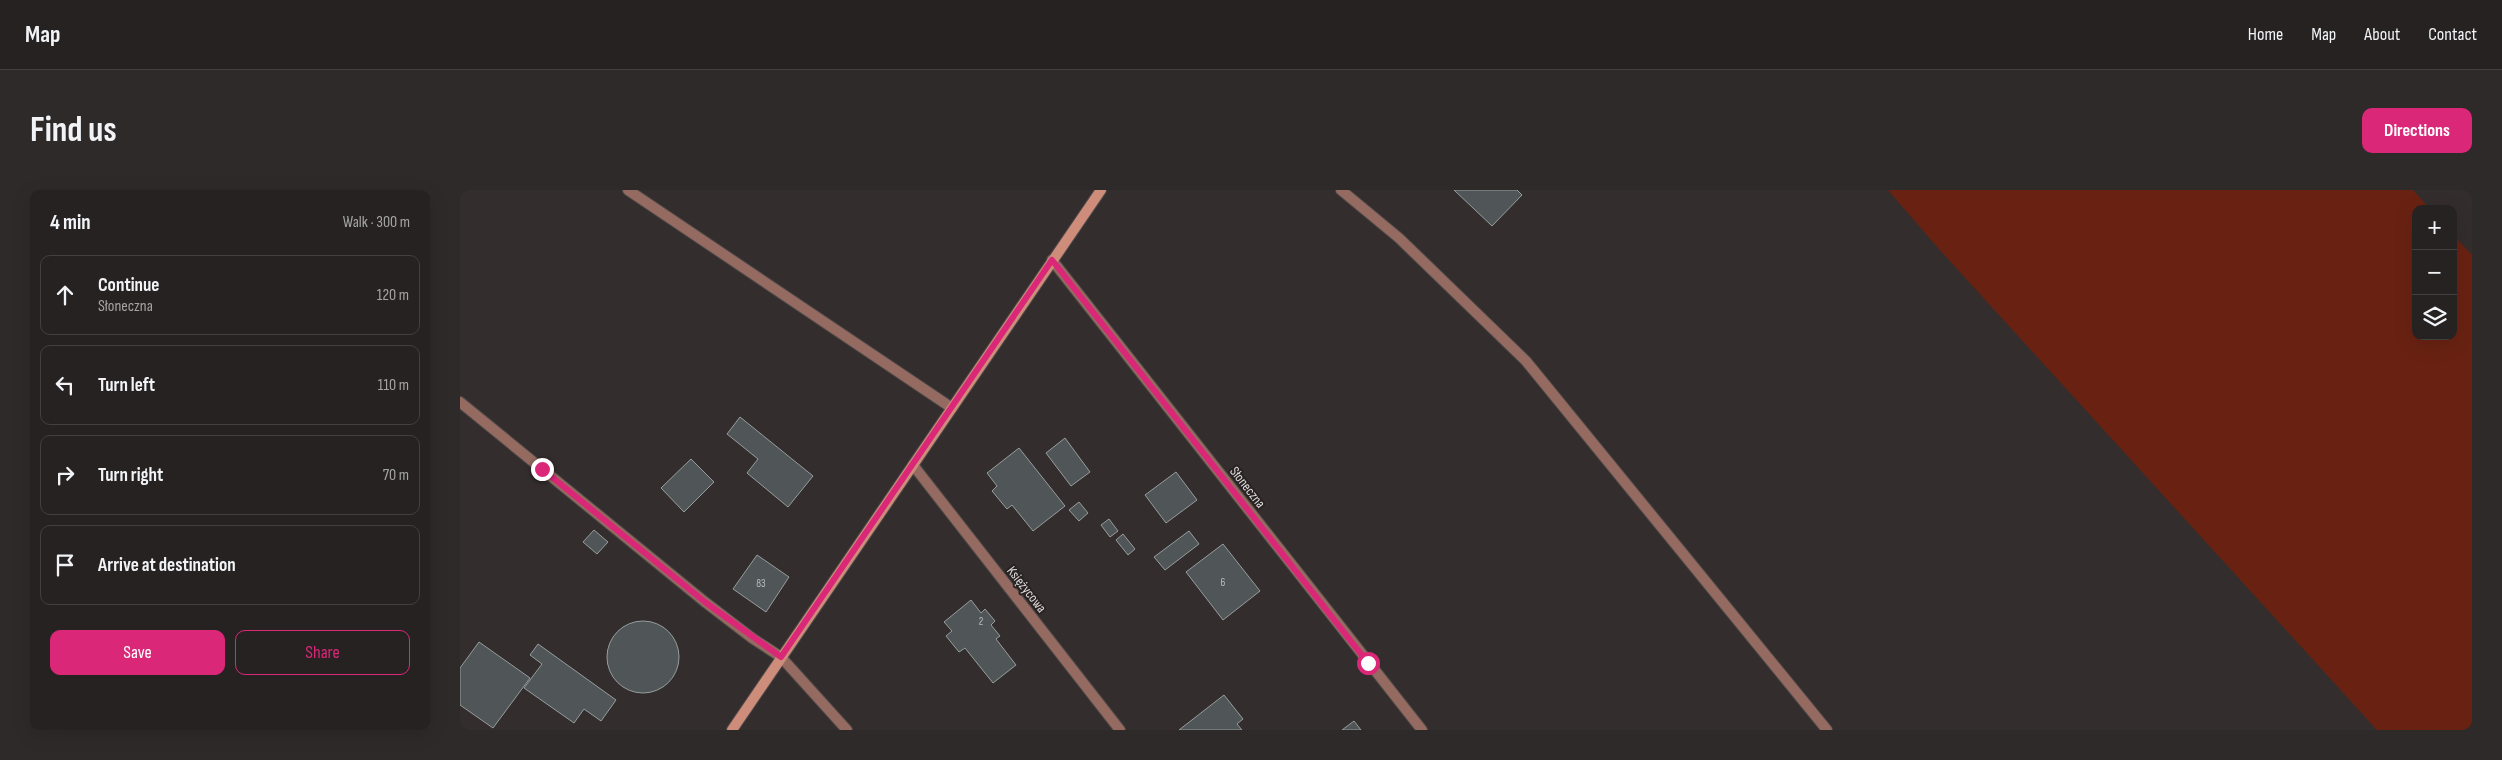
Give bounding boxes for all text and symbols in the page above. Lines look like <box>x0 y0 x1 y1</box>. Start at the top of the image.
text: Map <box>25 20 60 49</box>
text: Home <box>2248 24 2283 45</box>
text: Map <box>2311 24 2336 45</box>
text: About <box>2364 24 2400 45</box>
text: Contact <box>2428 24 2477 45</box>
button: Directions <box>2362 108 2472 153</box>
text: Find us <box>30 109 117 152</box>
map controls <box>2412 205 2457 340</box>
button: + <box>2412 205 2457 250</box>
text: 4 min <box>50 210 91 235</box>
text: Walk · 300 m <box>343 213 410 232</box>
button: − <box>2412 250 2457 295</box>
text: Continue <box>98 274 159 297</box>
icon: ahead <box>51 281 79 309</box>
text: 120 m <box>377 286 409 305</box>
button: layers <box>2412 295 2457 340</box>
text: Słoneczna <box>98 297 153 316</box>
icon: left <box>51 371 79 399</box>
text: Turn left <box>98 374 155 397</box>
text: 110 m <box>378 376 409 395</box>
route end <box>531 458 554 481</box>
icon: right <box>51 461 79 489</box>
street label: Słoneczna <box>1226 463 1269 511</box>
text: Turn right <box>98 464 163 487</box>
text: 70 m <box>383 466 409 485</box>
icon: arrive <box>51 551 79 579</box>
text: Arrive at destination <box>98 554 236 577</box>
street label: Księżycowa <box>1003 563 1050 616</box>
house number: 6 <box>1221 576 1226 589</box>
house number: 83 <box>756 577 766 590</box>
house number: 2 <box>979 615 984 628</box>
button: Save <box>50 630 225 675</box>
button: Share <box>235 630 410 675</box>
route start <box>1357 652 1380 675</box>

